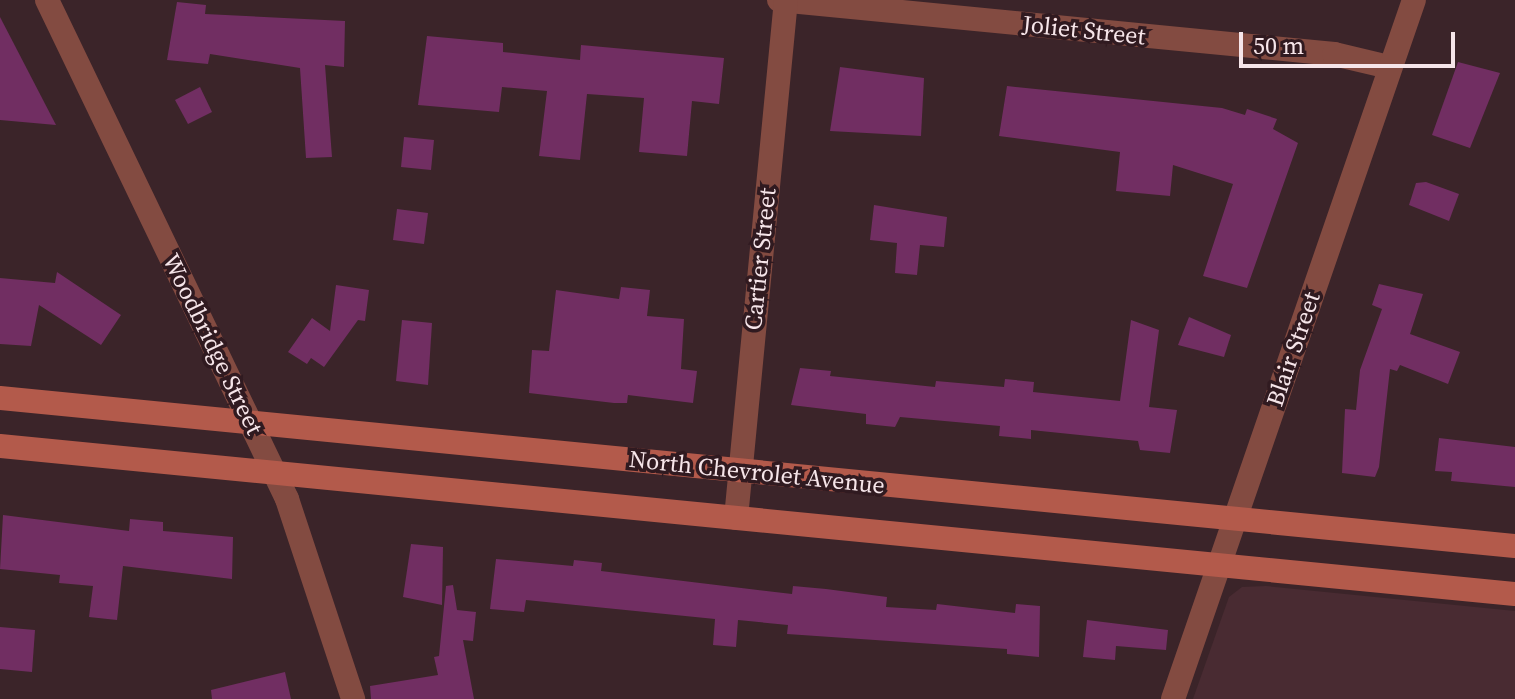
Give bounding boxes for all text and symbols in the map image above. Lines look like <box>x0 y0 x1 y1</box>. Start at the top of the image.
street label: Joliet Street <box>1021 9 1147 51</box>
scale bar <box>1243 16 1459 66</box>
text: 50 m <box>1253 29 1304 62</box>
street label: Cartier Street <box>738 186 782 332</box>
street label: Woodbridge Street <box>157 249 269 439</box>
street label: Blair Street <box>1260 288 1326 410</box>
street label: North Chevrolet Avenue <box>628 444 886 500</box>

